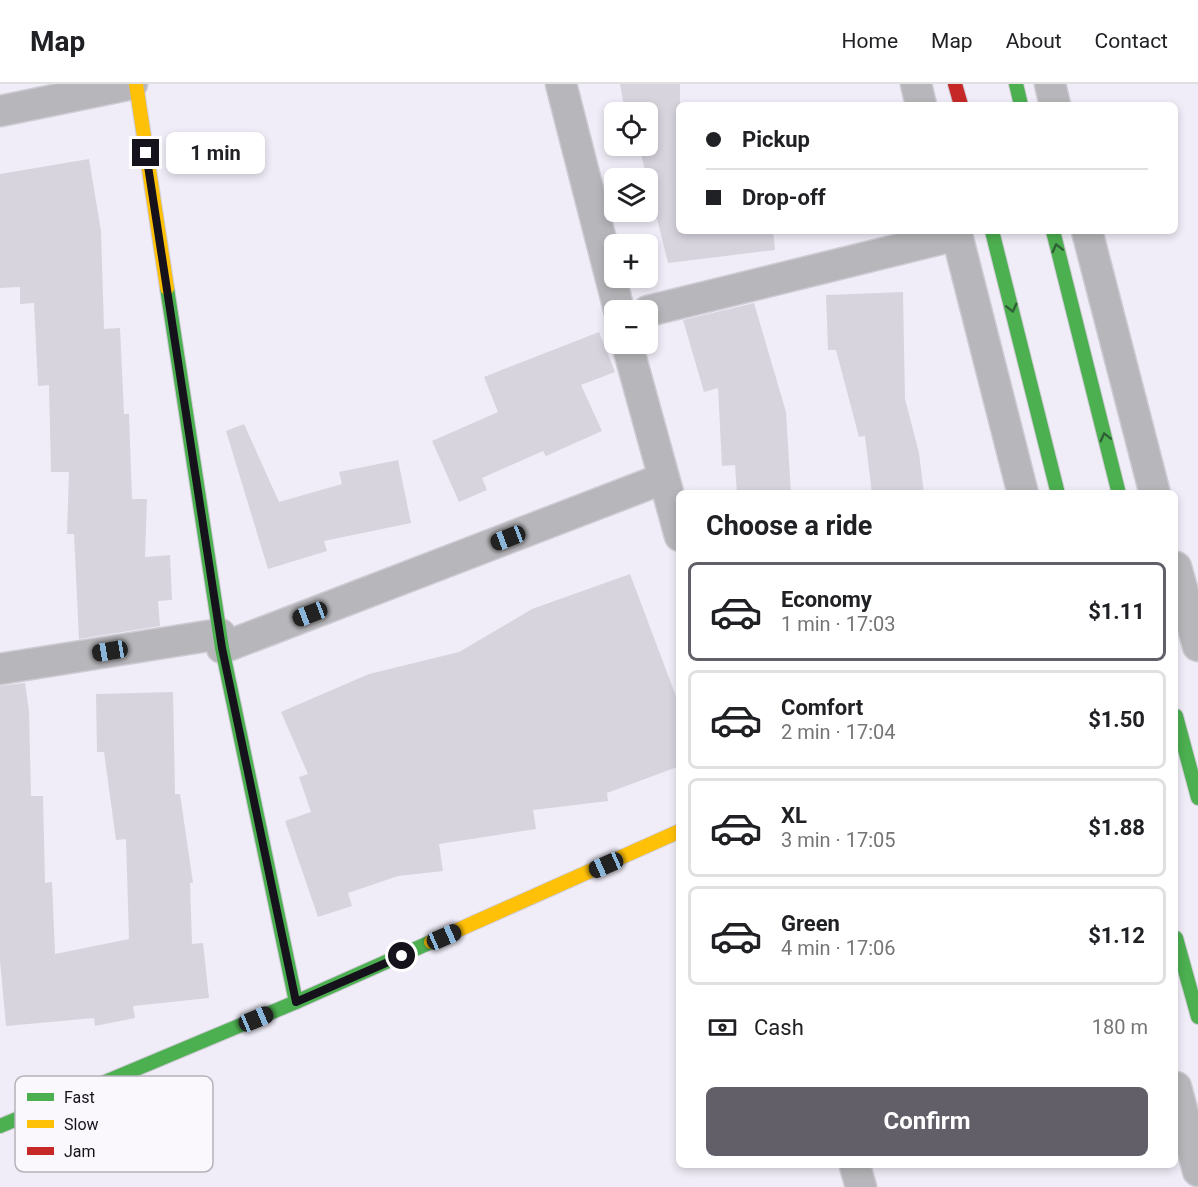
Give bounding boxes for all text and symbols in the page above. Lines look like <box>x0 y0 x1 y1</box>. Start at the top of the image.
text: Map <box>30 25 85 58</box>
text: Home <box>842 29 898 53</box>
text: Map <box>931 29 973 53</box>
text: About <box>1006 29 1062 53</box>
text: Contact <box>1095 29 1168 53</box>
map controls <box>604 102 658 354</box>
button: locate <box>604 102 658 156</box>
text: Pickup <box>742 127 810 152</box>
callout: 1 min <box>167 132 266 174</box>
route end <box>132 139 159 166</box>
text: 1 min <box>190 141 241 165</box>
button: layers <box>604 168 658 222</box>
text: Drop-off <box>742 185 826 210</box>
button: + <box>604 234 658 288</box>
one-way arrow <box>1052 243 1064 254</box>
button: − <box>604 300 658 354</box>
one-way arrow <box>1004 303 1017 313</box>
one-way arrow <box>1099 432 1112 442</box>
text: Choose a ride <box>706 510 872 542</box>
car <box>488 523 528 553</box>
icon: car <box>709 585 763 639</box>
text: Economy <box>781 587 872 612</box>
car <box>290 599 330 629</box>
text: $1.11 <box>1088 599 1145 624</box>
text: 1 min · 17:03 <box>781 612 896 636</box>
car <box>91 639 129 663</box>
icon: car <box>709 693 763 747</box>
text: Comfort <box>781 695 863 720</box>
text: $1.50 <box>1088 707 1145 732</box>
text: 2 min · 17:04 <box>781 720 896 744</box>
icon: car <box>709 801 763 855</box>
text: XL <box>781 803 807 828</box>
text: $1.88 <box>1088 815 1145 840</box>
text: 3 min · 17:05 <box>781 828 896 852</box>
car <box>586 849 626 881</box>
icon: car <box>709 909 763 963</box>
text: Green <box>781 911 840 936</box>
car <box>424 921 464 953</box>
text: $1.12 <box>1088 923 1145 948</box>
text: 4 min · 17:06 <box>781 936 896 960</box>
route start <box>388 942 415 969</box>
car <box>236 1004 276 1034</box>
icon: cash <box>706 1011 739 1044</box>
text: Cash <box>754 1015 804 1040</box>
text: 180 m <box>1092 1015 1148 1039</box>
legend <box>15 1076 213 1172</box>
button: Confirm <box>706 1087 1148 1156</box>
text: Fast <box>64 1088 95 1107</box>
text: Slow <box>64 1115 99 1134</box>
text: Jam <box>64 1142 96 1161</box>

